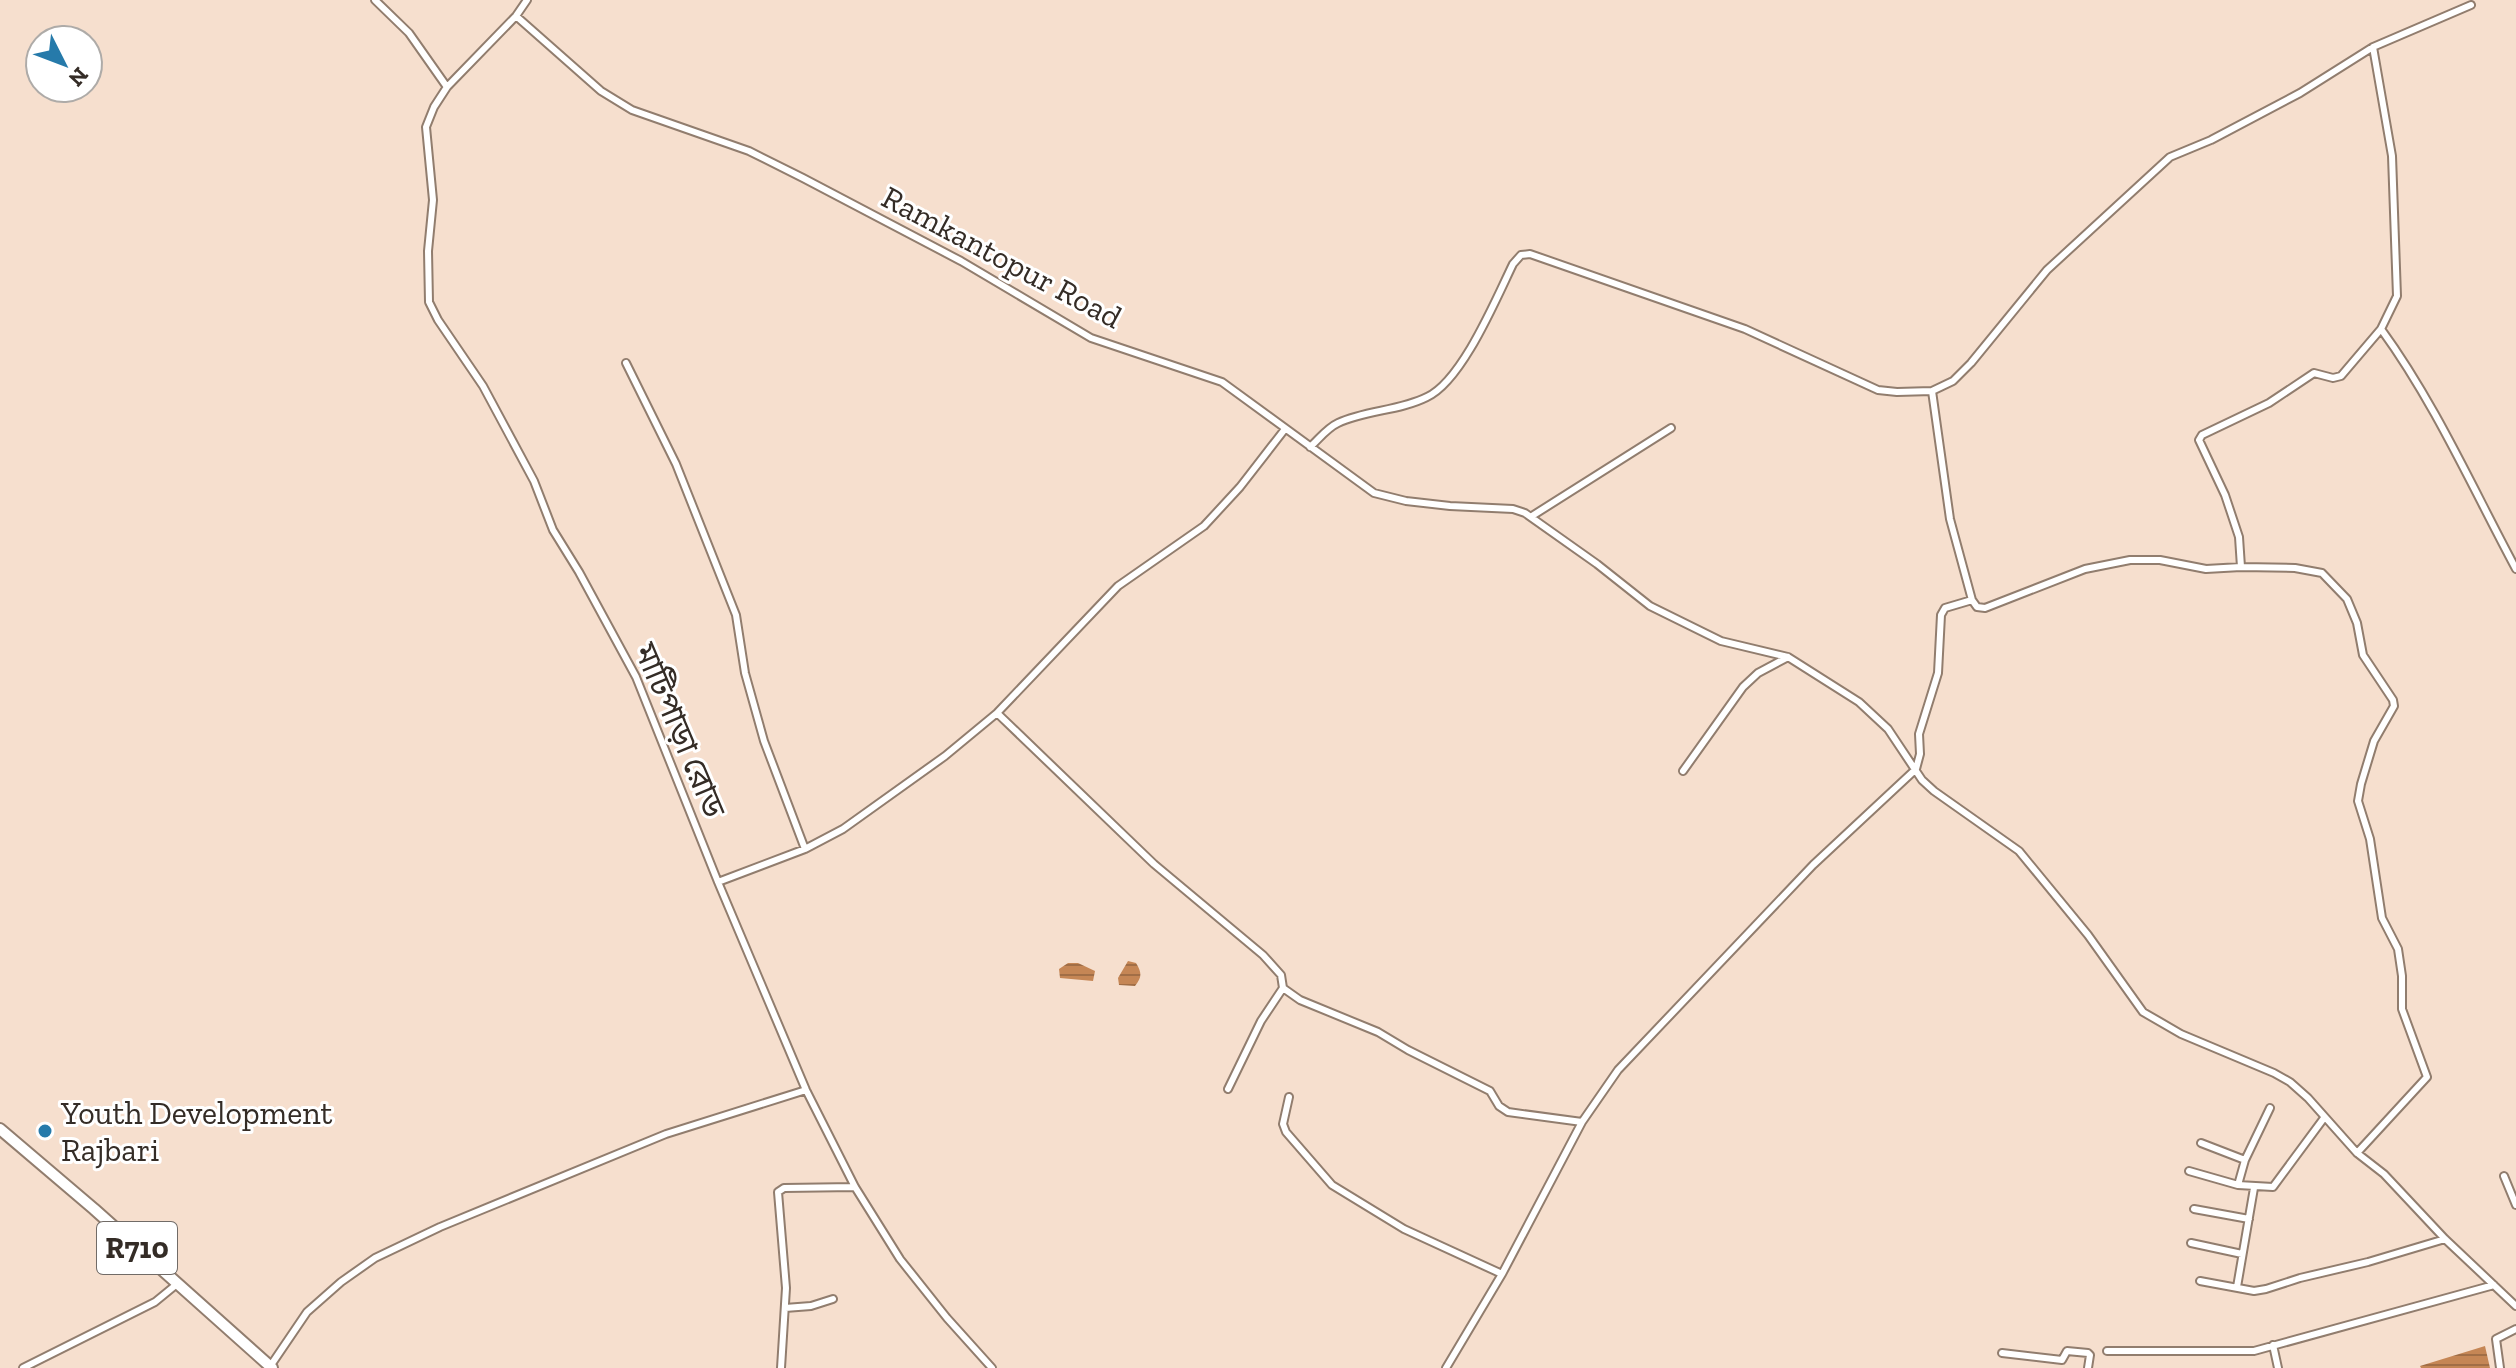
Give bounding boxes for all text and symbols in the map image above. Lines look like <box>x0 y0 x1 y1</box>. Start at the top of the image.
north arrow <box>24 24 104 104</box>
text: N <box>63 62 94 92</box>
street label: Ramkantopur Road <box>876 178 1129 336</box>
street label: মাটিপাড়া রোড <box>626 636 734 824</box>
place label: Youth Development Rajbari <box>60 1094 333 1169</box>
marker: Youth Development Rajbari <box>36 1122 54 1140</box>
road number: R710 <box>97 1222 177 1274</box>

